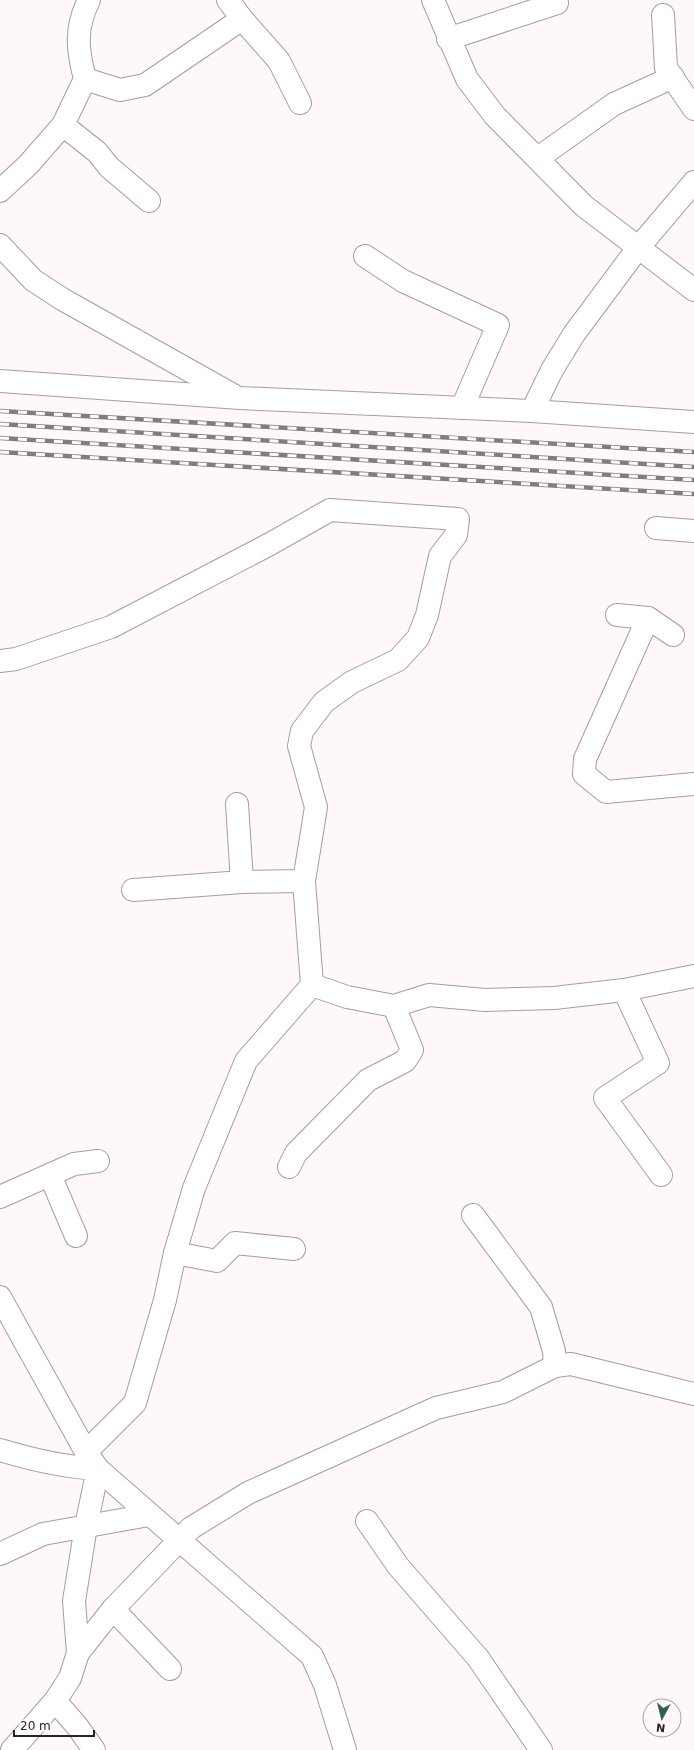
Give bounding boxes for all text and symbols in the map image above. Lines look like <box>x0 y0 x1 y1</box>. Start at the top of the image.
north arrow <box>642 1698 682 1738</box>
scale bar <box>14 1712 94 1738</box>
text: 20 m <box>20 1719 51 1733</box>
text: N <box>655 1720 666 1734</box>

